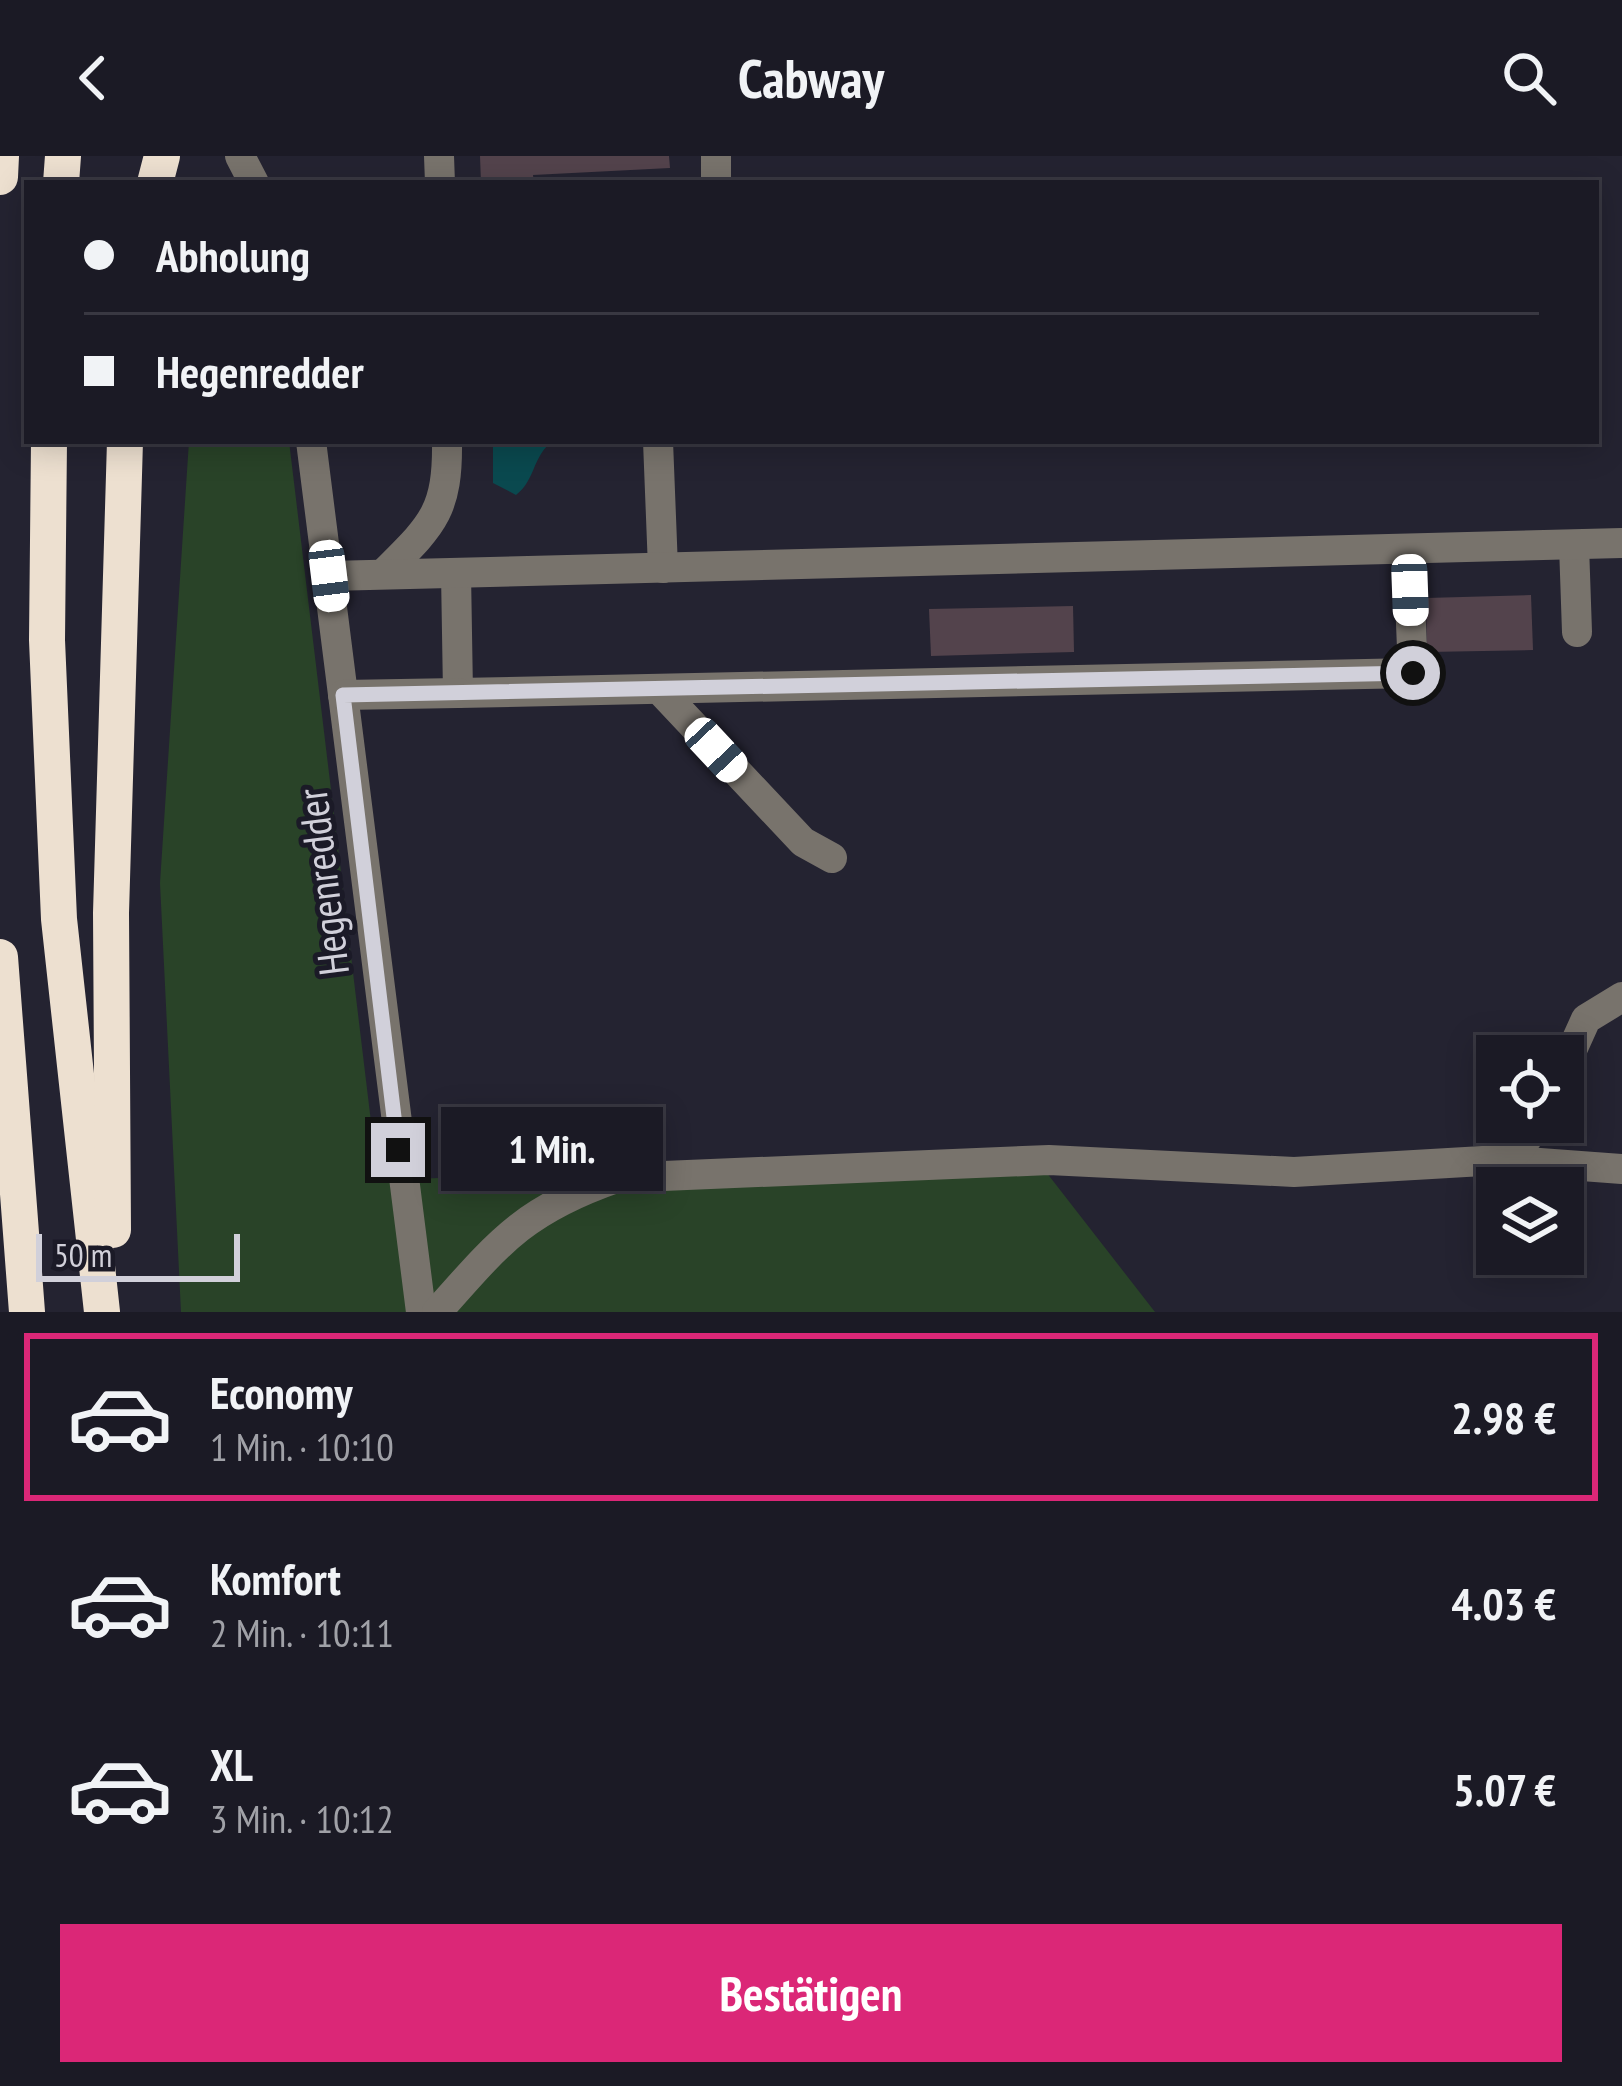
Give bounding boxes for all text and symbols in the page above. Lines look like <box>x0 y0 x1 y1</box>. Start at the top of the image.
text: Cabway <box>738 43 884 113</box>
icon: back <box>60 45 126 111</box>
icon: search <box>1496 45 1562 111</box>
text: Abholung <box>156 226 310 284</box>
text: Hegenredder <box>156 342 364 400</box>
car <box>307 538 351 614</box>
car <box>1391 553 1429 627</box>
route start <box>1386 646 1440 700</box>
car <box>678 711 754 789</box>
street label: Hegenredder <box>284 785 361 978</box>
map controls <box>1476 1035 1584 1275</box>
button: locate <box>1476 1035 1584 1143</box>
callout: 1 Min. <box>440 1108 662 1192</box>
route end <box>371 1123 425 1177</box>
text: 1 Min. <box>508 1123 596 1174</box>
button: layers <box>1476 1167 1584 1275</box>
scale bar <box>36 1228 240 1281</box>
text: 50 m <box>54 1233 112 1276</box>
icon: car <box>66 1363 174 1471</box>
text: Economy <box>210 1363 353 1421</box>
text: 2.98 € <box>1451 1388 1556 1446</box>
text: 1 Min. · 10:10 <box>210 1421 394 1472</box>
icon: car <box>66 1549 174 1657</box>
text: Komfort <box>210 1549 341 1607</box>
text: 4.03 € <box>1451 1574 1556 1632</box>
text: 2 Min. · 10:11 <box>210 1607 394 1658</box>
icon: car <box>66 1735 174 1843</box>
text: XL <box>210 1735 253 1793</box>
text: 5.07 € <box>1453 1760 1556 1818</box>
text: 3 Min. · 10:12 <box>210 1793 394 1844</box>
button: Bestätigen <box>60 1924 1562 2062</box>

